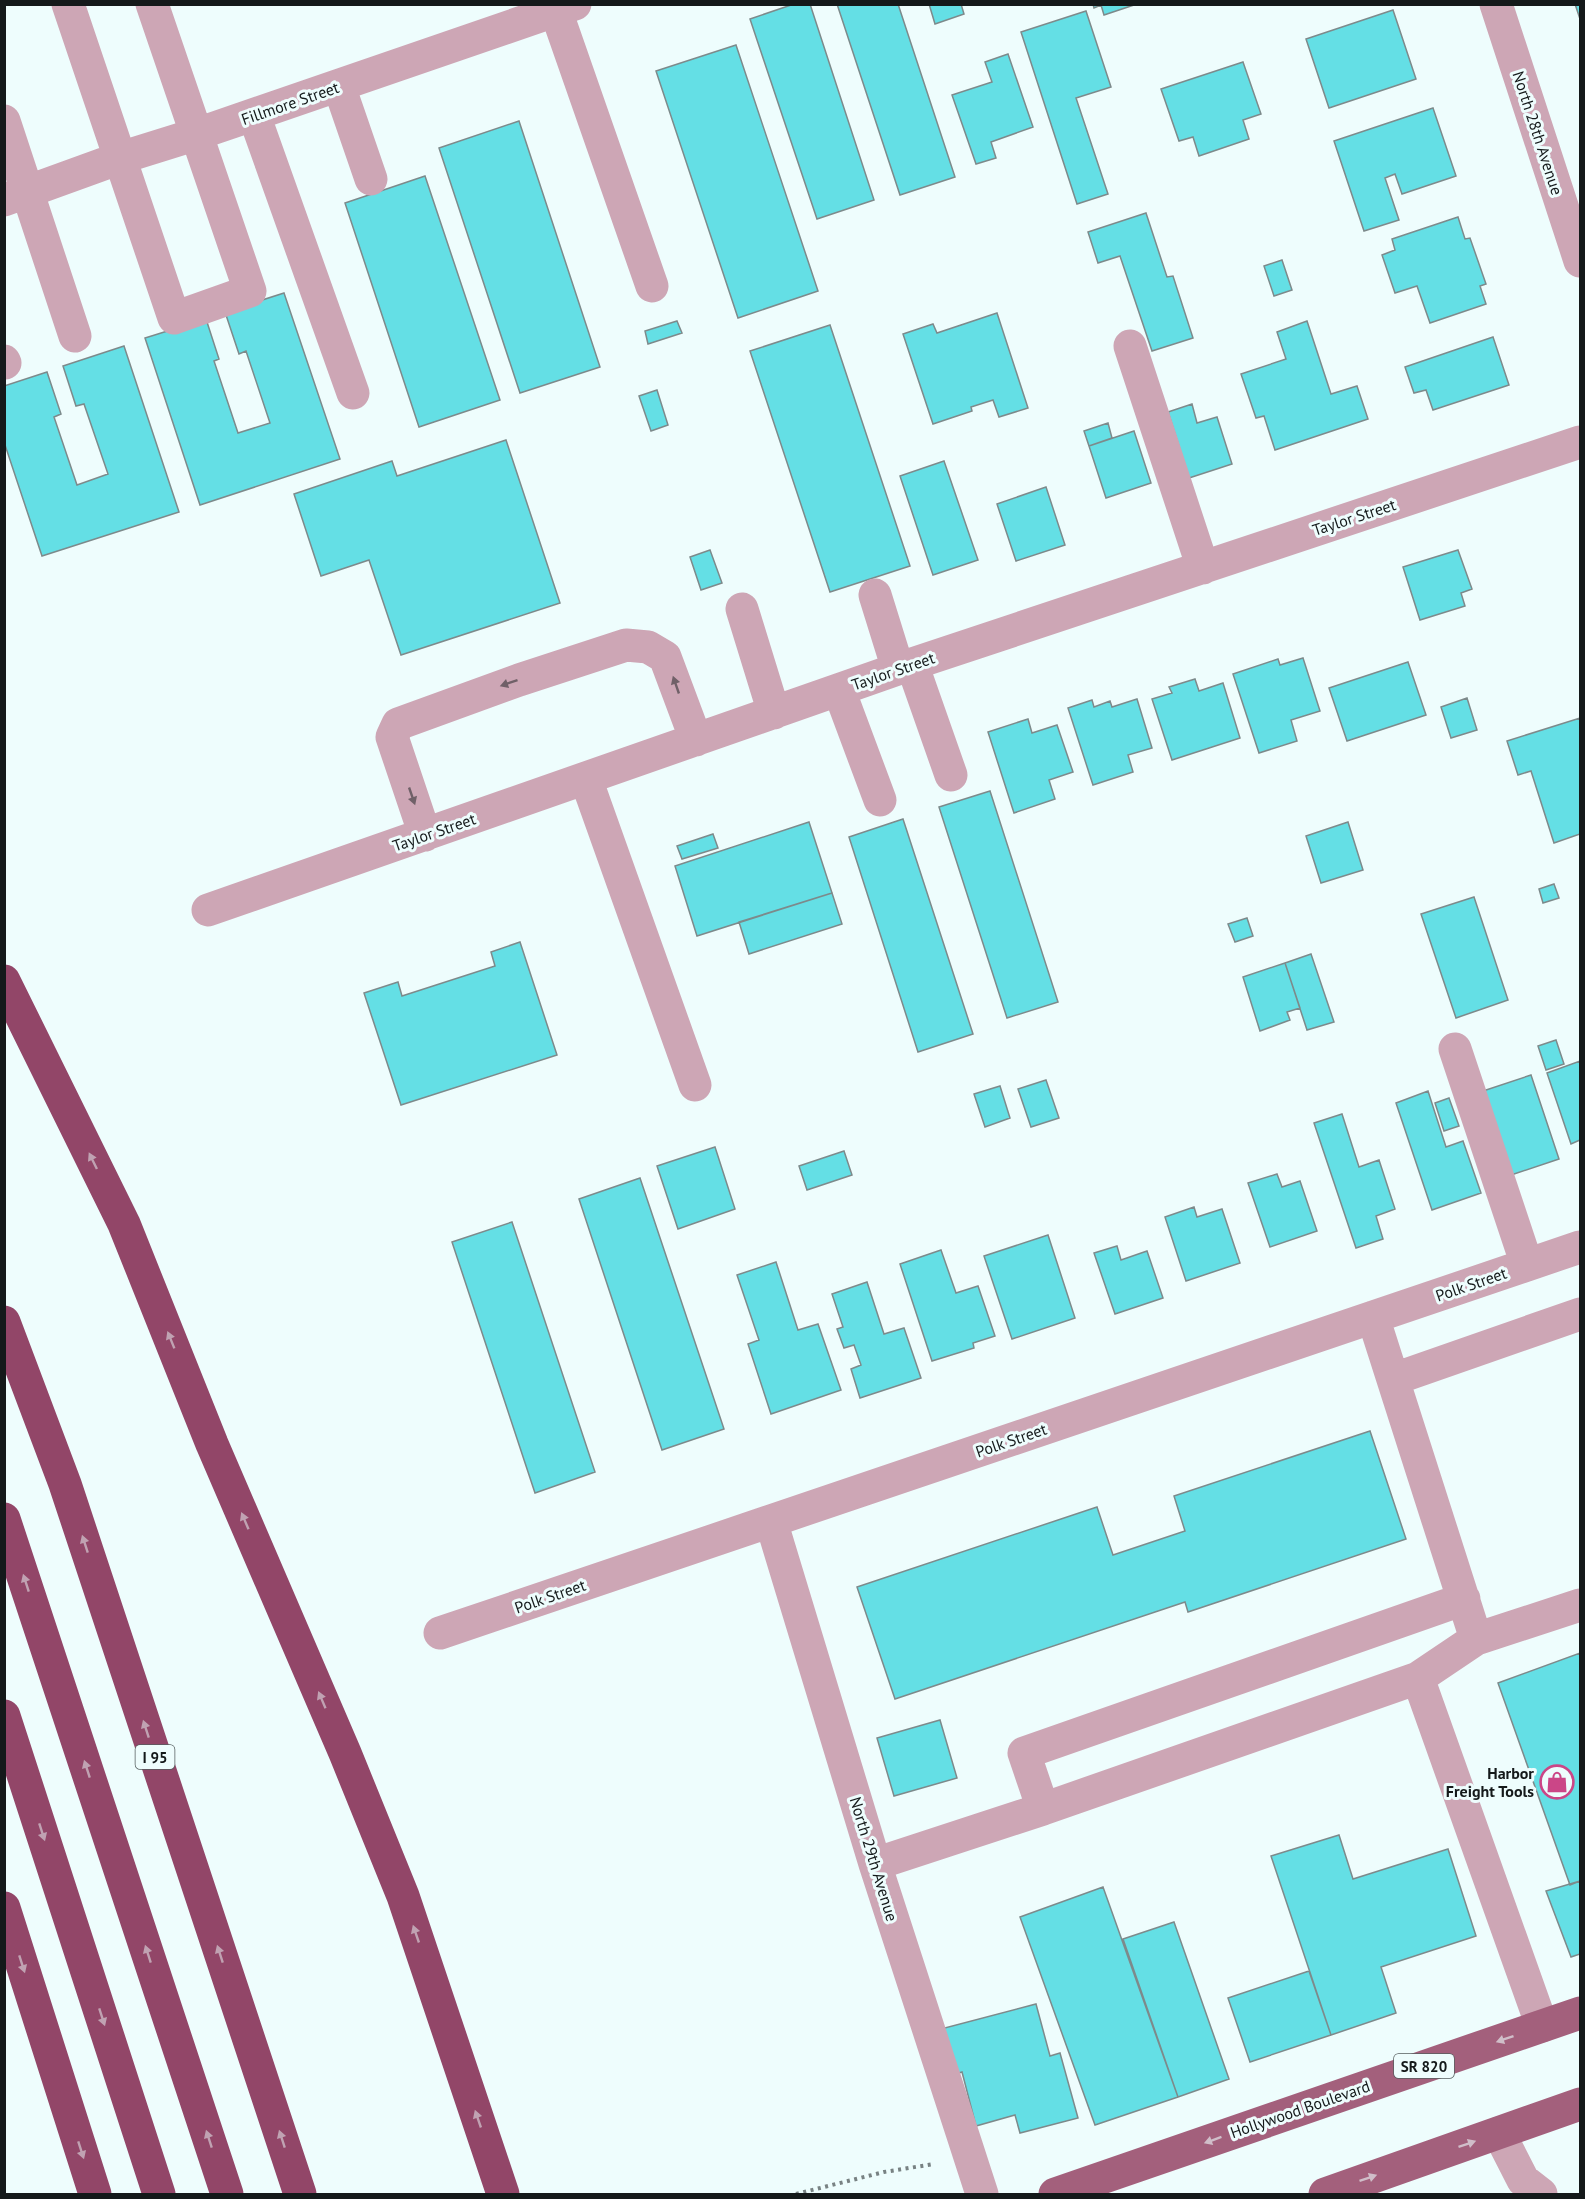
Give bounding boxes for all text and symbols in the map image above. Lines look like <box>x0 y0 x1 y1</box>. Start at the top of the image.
street label: North 28th Avenue <box>1509 69 1567 197</box>
street label: Fillmore Street <box>238 77 342 129</box>
street label: Taylor Street <box>1310 494 1399 540</box>
street label: Taylor Street <box>849 647 938 695</box>
one-way arrow <box>671 676 681 694</box>
one-way arrow <box>500 679 518 689</box>
one-way arrow <box>407 787 417 805</box>
street label: Taylor Street <box>390 808 479 856</box>
one-way arrow <box>89 1153 98 1170</box>
street label: Polk Street <box>1433 1262 1510 1305</box>
one-way arrow <box>165 1331 175 1349</box>
street label: Polk Street <box>973 1418 1050 1461</box>
one-way arrow <box>240 1511 250 1529</box>
one-way arrow <box>79 1535 89 1553</box>
one-way arrow <box>20 1574 30 1592</box>
street label: Polk Street <box>512 1574 589 1617</box>
one-way arrow <box>317 1690 327 1708</box>
one-way arrow <box>141 1720 150 1738</box>
road number: I 95 <box>136 1745 174 1769</box>
one-way arrow <box>82 1760 91 1778</box>
place label: Harbor Freight Tools <box>1446 1763 1534 1801</box>
shop icon: Harbor Freight Tools <box>1539 1764 1575 1800</box>
street label: North 29th Avenue <box>846 1794 902 1924</box>
one-way arrow <box>38 1823 47 1841</box>
one-way arrow <box>410 1925 420 1943</box>
one-way arrow <box>143 1945 152 1963</box>
one-way arrow <box>215 1945 225 1963</box>
one-way arrow <box>18 1955 27 1973</box>
one-way arrow <box>98 2008 107 2026</box>
one-way arrow <box>1496 2034 1514 2044</box>
road number: SR 820 <box>1394 2054 1454 2078</box>
street label: Hollywood Boulevard <box>1227 2076 1373 2142</box>
one-way arrow <box>473 2110 482 2128</box>
one-way arrow <box>204 2130 213 2148</box>
one-way arrow <box>276 2130 286 2148</box>
one-way arrow <box>1204 2135 1222 2145</box>
one-way arrow <box>1458 2138 1476 2148</box>
one-way arrow <box>77 2141 86 2159</box>
one-way arrow <box>1359 2173 1377 2183</box>

